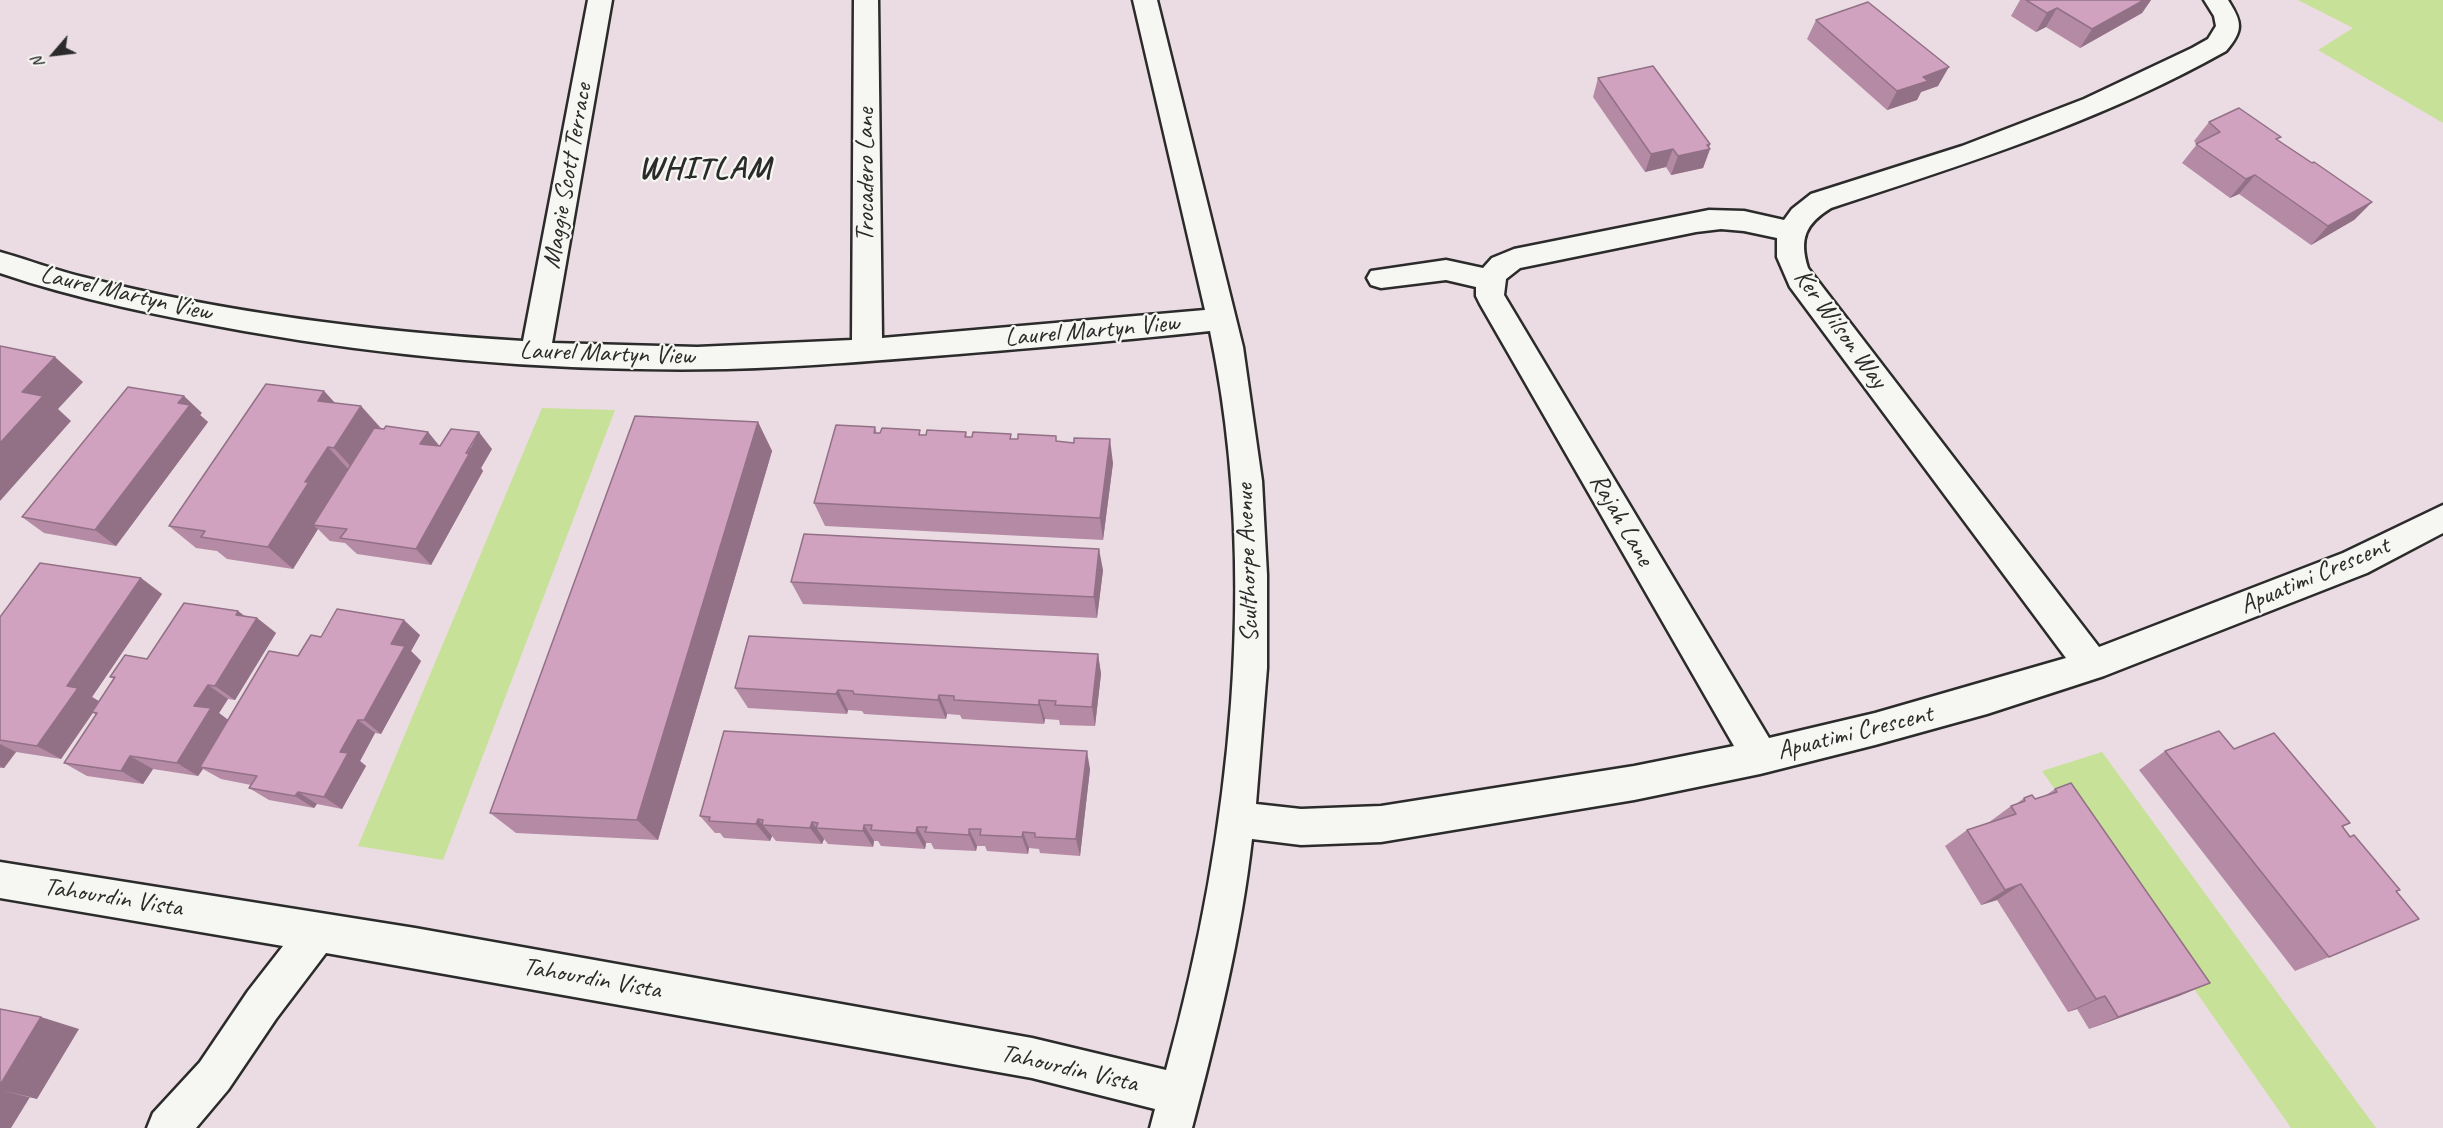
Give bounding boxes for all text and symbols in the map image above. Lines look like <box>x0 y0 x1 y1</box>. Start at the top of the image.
north arrow <box>24 24 84 84</box>
text: N <box>27 53 49 72</box>
street label: Maggie Scott Terrace <box>536 81 600 271</box>
street label: Trocadero Lane <box>850 108 882 242</box>
district label: WHITLAM <box>639 151 771 189</box>
street label: Laurel Martyn View <box>37 259 215 329</box>
street label: Ker Wilson Way <box>1786 264 1894 394</box>
street label: Laurel Martyn View <box>1003 308 1181 354</box>
street label: Laurel Martyn View <box>519 335 695 373</box>
street label: Rajah Lane <box>1582 468 1660 572</box>
street label: Sculthorpe Avenue <box>1230 483 1266 643</box>
street label: Apuatimi Crescent <box>2236 531 2394 621</box>
street label: Apuatimi Crescent <box>1774 699 1936 767</box>
street label: Tahourdin Vista <box>42 872 184 924</box>
street label: Tahourdin Vista <box>520 952 664 1006</box>
street label: Tahourdin Vista <box>997 1038 1141 1100</box>

